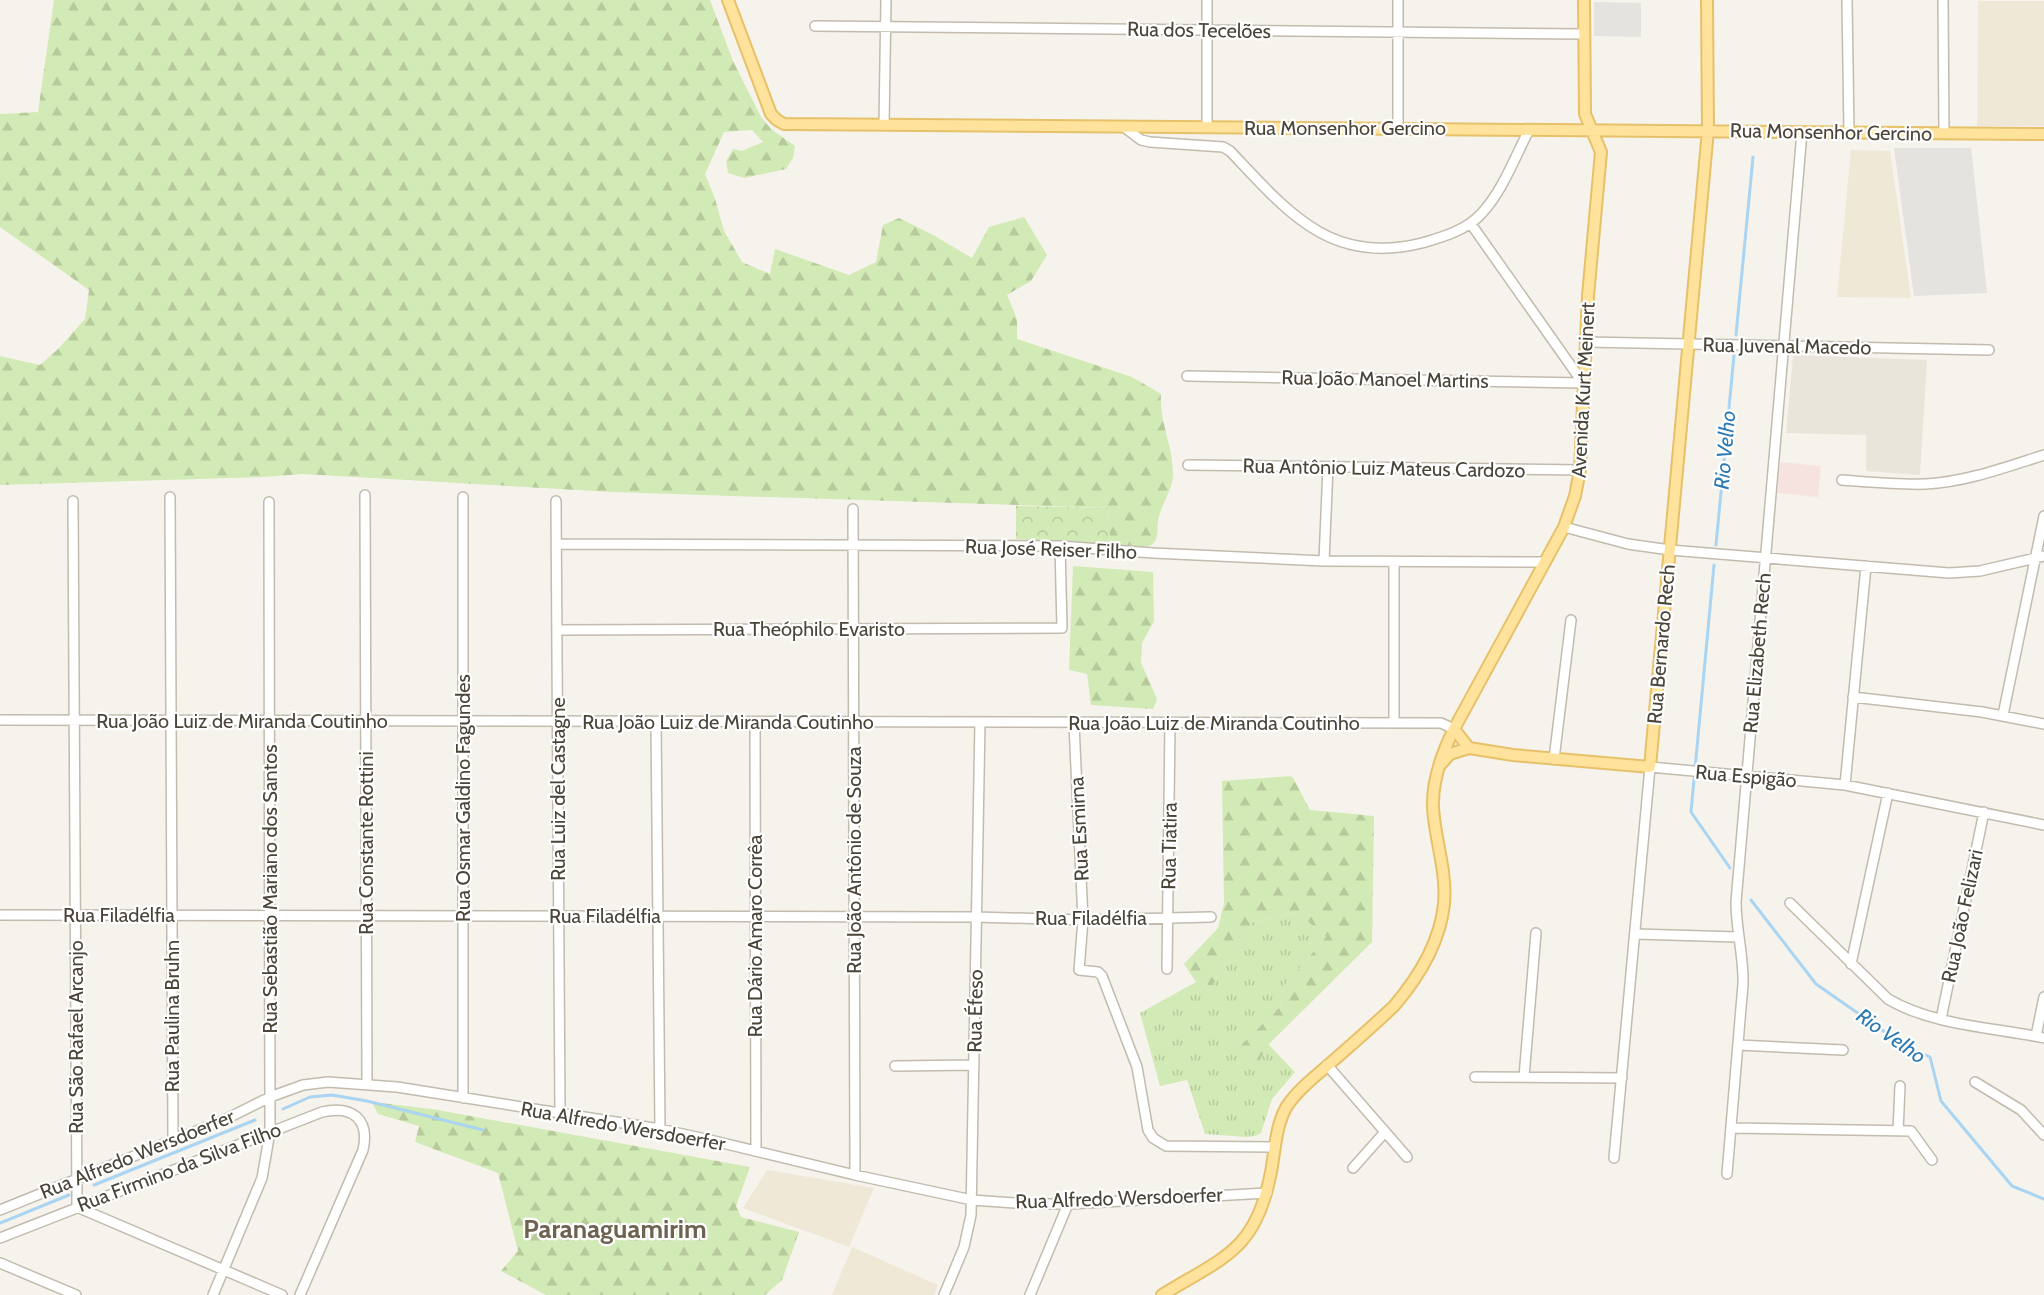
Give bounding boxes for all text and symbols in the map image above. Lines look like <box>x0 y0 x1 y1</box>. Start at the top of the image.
street label: Rua dos Tecelões <box>1127 17 1271 43</box>
street label: Rua Monsenhor Gercino <box>1244 116 1446 140</box>
street label: Rua Monsenhor Gercino <box>1730 118 1932 146</box>
street label: Avenida Kurt Meinert <box>1566 301 1600 478</box>
street label: Rua Juvenal Macedo <box>1702 333 1872 359</box>
street label: Rua João Manoel Martins <box>1281 365 1489 393</box>
water label: Rio Velho <box>1709 410 1740 490</box>
street label: Rua Antônio Luiz Mateus Cardozo <box>1243 454 1525 482</box>
street label: Rua José Reiser Filho <box>965 534 1137 564</box>
street label: Rua Bernardo Rech <box>1642 563 1680 725</box>
street label: Rua Elizabeth Rech <box>1738 572 1776 734</box>
street label: Rua Theóphilo Evaristo <box>713 617 905 641</box>
street label: Rua Osmar Galdino Fagundes <box>451 674 475 922</box>
street label: Rua Luiz del Castagne <box>546 697 570 881</box>
street label: Rua João Luiz de Miranda Coutinho <box>96 709 388 733</box>
street label: Rua João Luiz de Miranda Coutinho <box>582 710 874 734</box>
street label: Rua João Luiz de Miranda Coutinho <box>1068 711 1360 735</box>
street label: Rua Sebastião Mariano dos Santos <box>258 744 282 1034</box>
street label: Rua João Antônio de Souza <box>842 746 866 974</box>
street label: Rua Constante Rottini <box>354 751 378 935</box>
street label: Rua Espigão <box>1694 760 1798 792</box>
street label: Rua Esmirna <box>1064 776 1094 882</box>
street label: Rua Tiatira <box>1156 802 1182 890</box>
street label: Rua Dário Amaro Corrêa <box>743 834 767 1037</box>
street label: Rua João Felizari <box>1936 847 1988 985</box>
street label: Rua Filadélfia <box>63 903 175 927</box>
street label: Rua Filadélfia <box>549 904 661 928</box>
street label: Rua Filadélfia <box>1035 906 1147 930</box>
street label: Rua São Rafael Arcanjo <box>64 940 88 1134</box>
street label: Rua Paulina Bruhn <box>160 940 184 1092</box>
street label: Rua Éfeso <box>962 969 988 1053</box>
water label: Rio Velho <box>1852 1003 1931 1068</box>
street label: Rua Alfredo Wersdoerfer <box>519 1096 728 1156</box>
street label: Rua Alfredo Wersdoerfer <box>36 1104 238 1204</box>
street label: Rua Firmino da Silva Filho <box>74 1117 284 1217</box>
street label: Rua Alfredo Wersdoerfer <box>1015 1182 1224 1214</box>
district label: Paranaguamirim <box>523 1213 707 1245</box>

